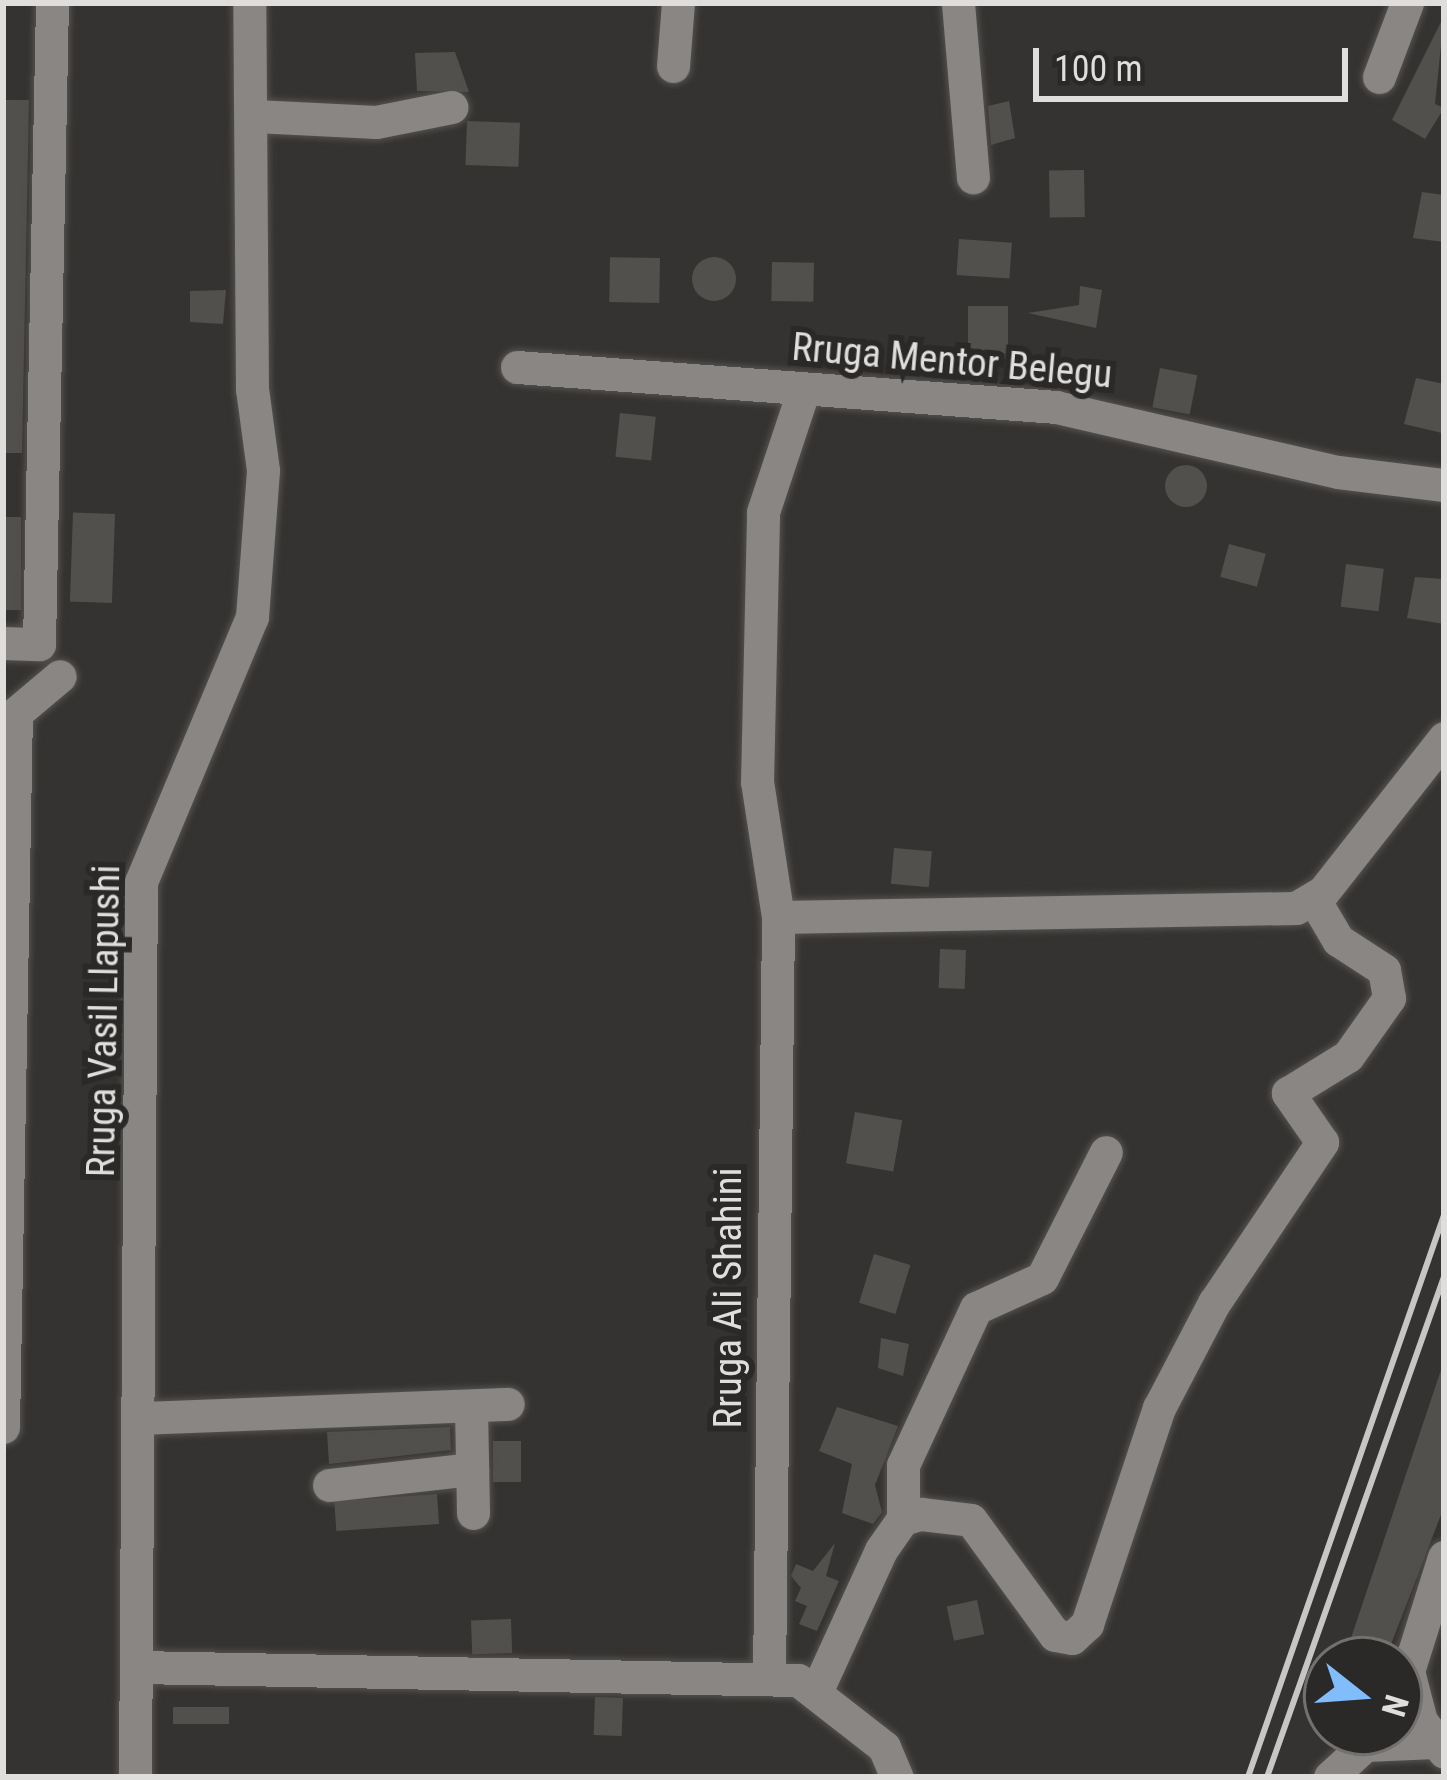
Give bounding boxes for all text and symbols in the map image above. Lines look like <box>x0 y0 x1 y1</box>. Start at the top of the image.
scale bar <box>1039 24 1354 98</box>
text: 100 m <box>1054 48 1143 90</box>
street label: Rruga Mentor Belegu <box>790 324 1114 398</box>
street label: Rruga Vasil Llapushi <box>78 864 130 1178</box>
street label: Rruga Ali Shahini <box>705 1167 751 1429</box>
north arrow <box>1303 1636 1423 1756</box>
text: N <box>1373 1690 1417 1721</box>

